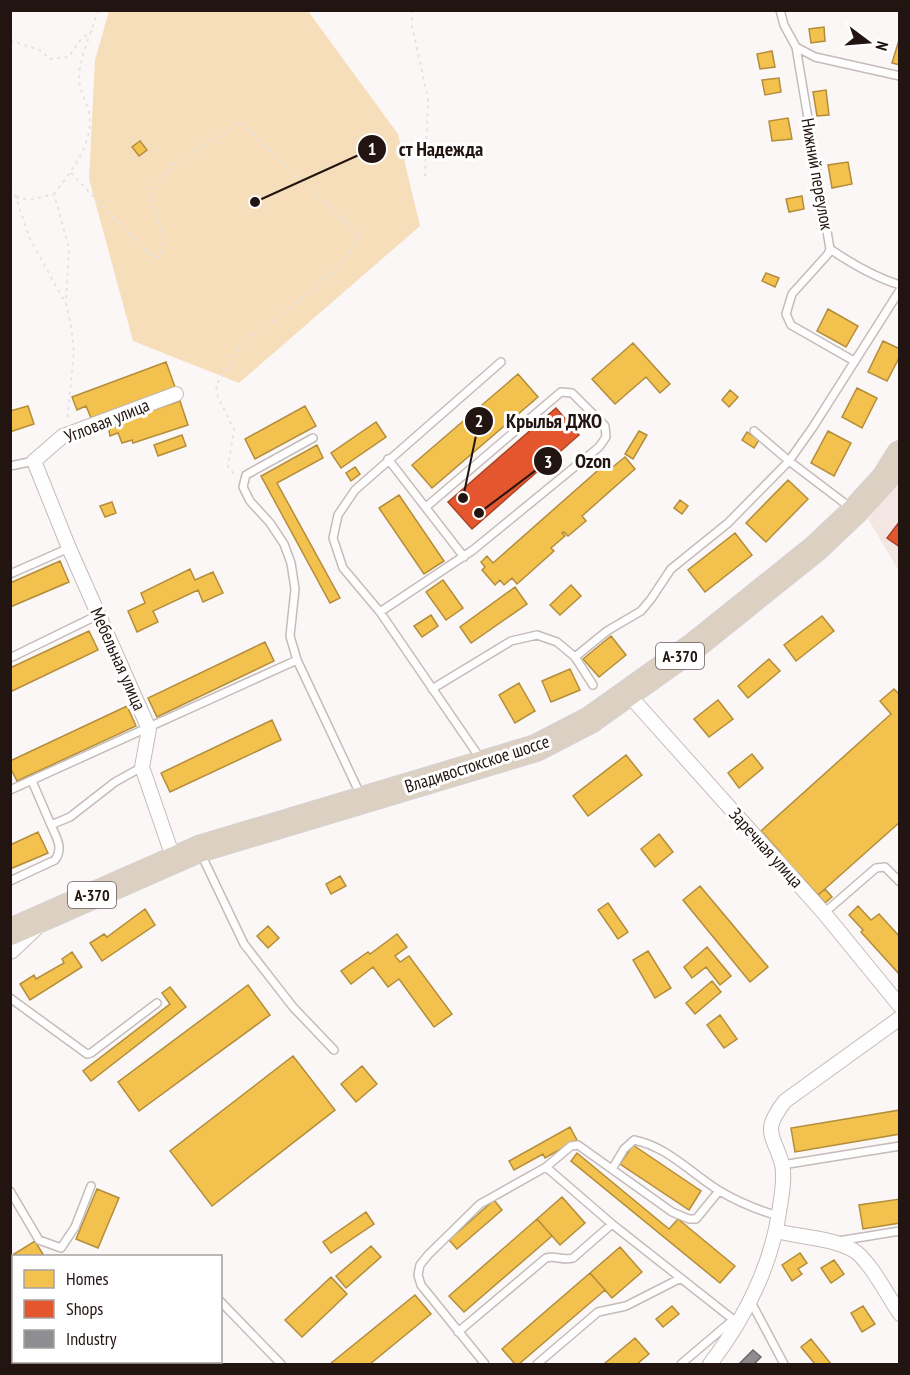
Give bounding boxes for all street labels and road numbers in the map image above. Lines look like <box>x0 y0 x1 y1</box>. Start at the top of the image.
street label: Нижний переулок <box>796 116 839 232</box>
street label: Угловая улица <box>61 393 153 448</box>
street label: Мебельная улица <box>85 604 151 714</box>
road number: А-370 <box>656 643 704 669</box>
street label: Владивостокское шоссе <box>402 729 552 798</box>
street label: Заречная улица <box>724 803 808 893</box>
road number: А-370 <box>68 882 116 908</box>

